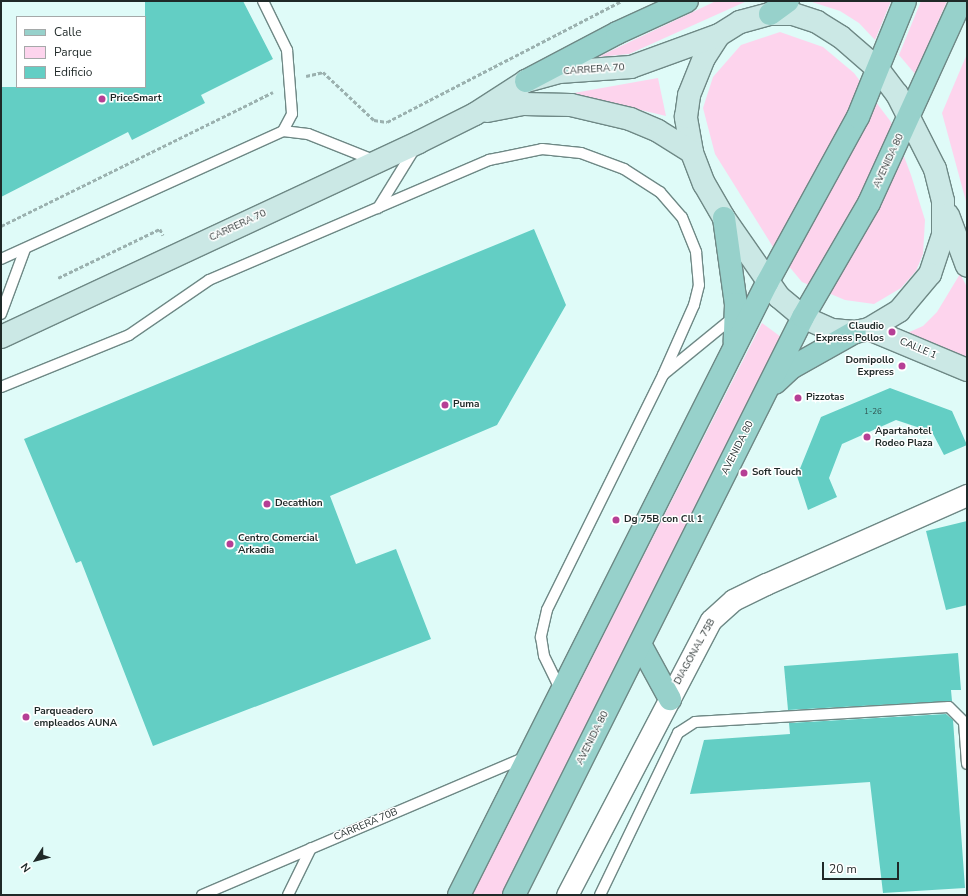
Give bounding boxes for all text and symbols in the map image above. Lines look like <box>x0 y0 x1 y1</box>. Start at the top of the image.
legend <box>16 16 146 88</box>
text: Calle <box>54 24 82 40</box>
text: Parque <box>54 44 92 60</box>
street label: CARRERA 70 <box>563 62 625 78</box>
text: Edificio <box>54 64 92 80</box>
place label: PriceSmart <box>110 93 162 105</box>
marker: PriceSmart <box>97 94 107 104</box>
street label: AVENIDA 80 <box>871 132 907 190</box>
street label: CARRERA 70 <box>208 208 268 244</box>
place label: Claudio Express Pollos <box>816 320 884 344</box>
marker: Claudio Express Pollos <box>887 327 897 337</box>
street label: CALLE 1 <box>898 336 938 362</box>
place label: Domipollo Express <box>845 354 894 378</box>
marker: Domipollo Express <box>897 361 907 371</box>
place label: Pizzotas <box>806 392 844 404</box>
marker: Pizzotas <box>793 393 803 403</box>
place label: Puma <box>453 399 479 411</box>
marker: Puma <box>440 400 450 410</box>
house number: 1-26 <box>864 407 882 417</box>
street label: AVENIDA 80 <box>719 419 757 477</box>
place label: Apartahotel Rodeo Plaza <box>875 425 933 448</box>
marker: Apartahotel Rodeo Plaza <box>862 432 872 442</box>
place label: Soft Touch <box>752 467 801 479</box>
marker: Soft Touch <box>739 468 749 478</box>
place label: Decathlon <box>275 498 323 510</box>
marker: Decathlon <box>262 499 272 509</box>
place label: Dg 75B con Cll 1 <box>624 514 703 526</box>
marker: Dg 75B con Cll 1 <box>611 515 621 525</box>
place label: Centro Comercial Arkadia <box>238 532 318 556</box>
marker: Centro Comercial Arkadia <box>225 539 235 549</box>
street label: DIAGONAL 75B <box>672 617 718 687</box>
place label: Parqueadero empleados AUNA <box>34 705 117 728</box>
street label: AVENIDA 80 <box>574 709 612 767</box>
marker: Parqueadero empleados AUNA <box>21 712 31 722</box>
street label: CARRERA 70B <box>332 806 400 844</box>
north arrow <box>16 840 56 880</box>
scale bar <box>824 854 901 880</box>
text: N <box>17 860 34 875</box>
text: 20 m <box>829 861 857 877</box>

